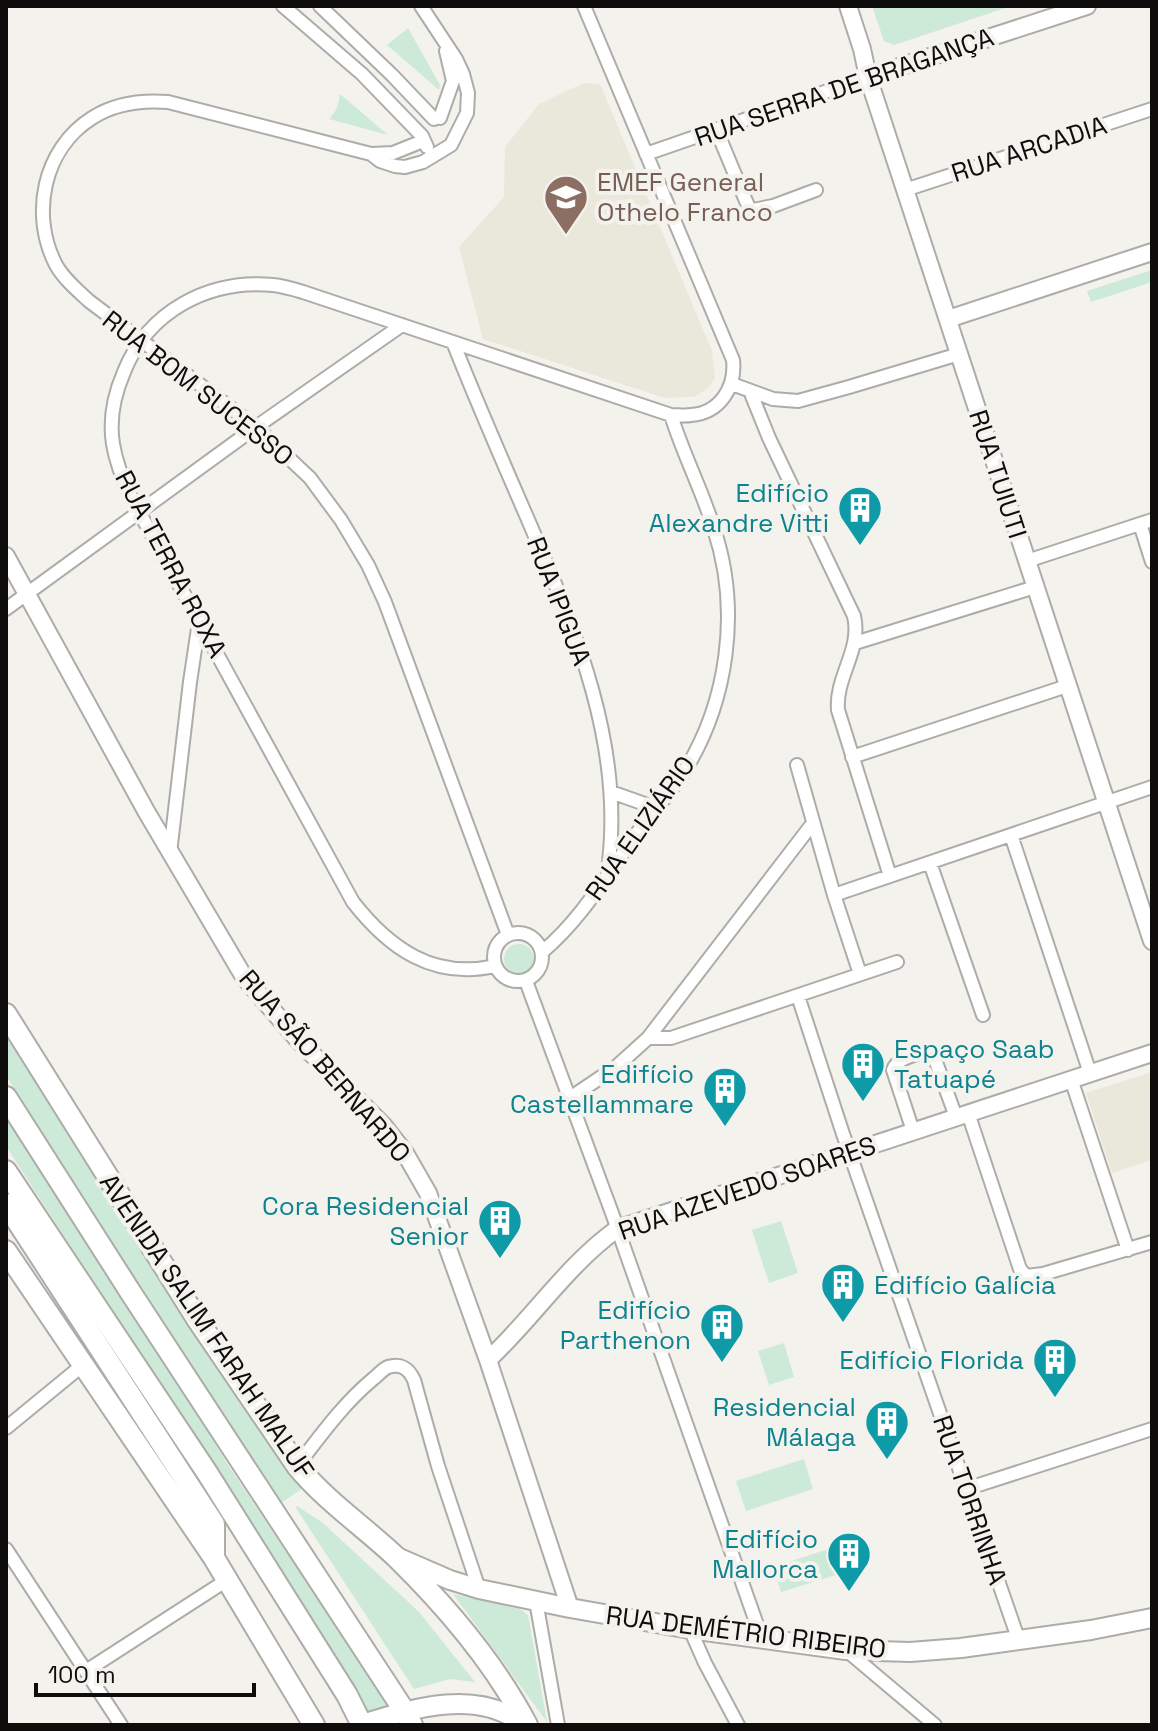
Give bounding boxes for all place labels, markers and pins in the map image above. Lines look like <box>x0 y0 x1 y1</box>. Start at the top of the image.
place label: EMEF General Othelo Franco <box>597 165 773 229</box>
school or university icon: EMEF General Othelo Franco <box>542 173 590 236</box>
place label: Edifício Alexandre Vitti <box>649 476 829 540</box>
building icon: Edifício Alexandre Vitti <box>836 484 884 547</box>
place label: Espaço Saab Tatuapé <box>894 1032 1055 1096</box>
building icon: Espaço Saab Tatuapé <box>839 1040 887 1103</box>
place label: Edifício Castellammare <box>510 1057 694 1121</box>
building icon: Edifício Castellammare <box>701 1065 749 1128</box>
place label: Cora Residencial Senior <box>262 1189 469 1253</box>
building icon: Cora Residencial Senior <box>476 1197 524 1260</box>
building icon: Edifício Galícia <box>819 1261 867 1324</box>
place label: Edifício Galícia <box>874 1268 1056 1302</box>
place label: Edifício Parthenon <box>560 1293 691 1357</box>
building icon: Edifício Parthenon <box>698 1301 746 1364</box>
building icon: Edifício Florida <box>1031 1336 1079 1399</box>
place label: Edifício Florida <box>839 1343 1024 1377</box>
place label: Residencial Málaga <box>713 1390 856 1454</box>
building icon: Residencial Málaga <box>863 1398 911 1461</box>
place label: Edifício Mallorca <box>712 1522 818 1586</box>
building icon: Edifício Mallorca <box>825 1530 873 1593</box>

